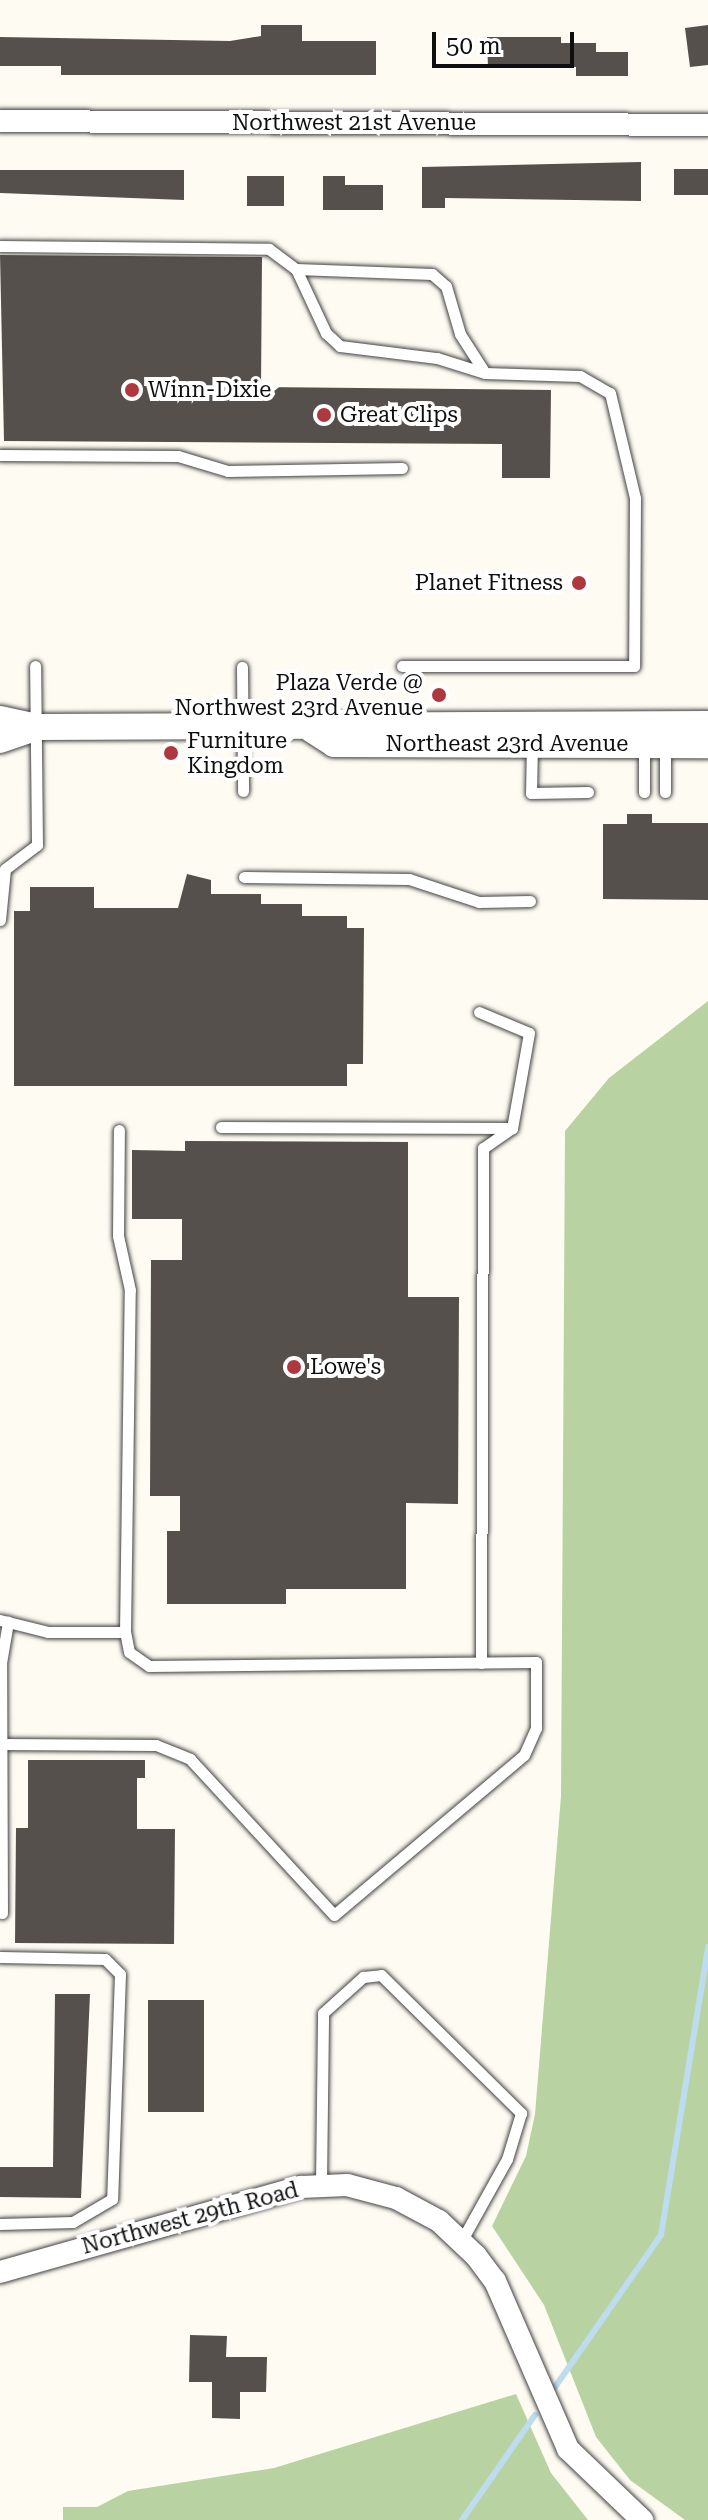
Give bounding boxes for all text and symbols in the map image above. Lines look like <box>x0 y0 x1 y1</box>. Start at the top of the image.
scale bar <box>436 16 578 66</box>
text: 50 m <box>446 32 501 60</box>
street label: Northwest 21st Avenue <box>232 110 476 136</box>
place label: Winn-Dixie <box>148 377 271 403</box>
marker: Winn-Dixie <box>123 381 141 399</box>
place label: Great Clips <box>340 402 458 428</box>
marker: Great Clips <box>315 406 333 424</box>
place label: Planet Fitness <box>415 570 563 596</box>
marker: Planet Fitness <box>570 574 588 592</box>
place label: Plaza Verde @ Northwest 23rd Avenue <box>174 669 423 720</box>
marker: Plaza Verde @ Northwest 23rd Avenue <box>430 686 448 704</box>
place label: Furniture Kingdom <box>187 727 287 778</box>
street label: Northeast 23rd Avenue <box>386 731 628 757</box>
marker: Furniture Kingdom <box>162 744 180 762</box>
place label: Lowe's <box>310 1354 381 1380</box>
marker: Lowe's <box>285 1358 303 1376</box>
street label: Northwest 29th Road <box>79 2176 301 2260</box>

